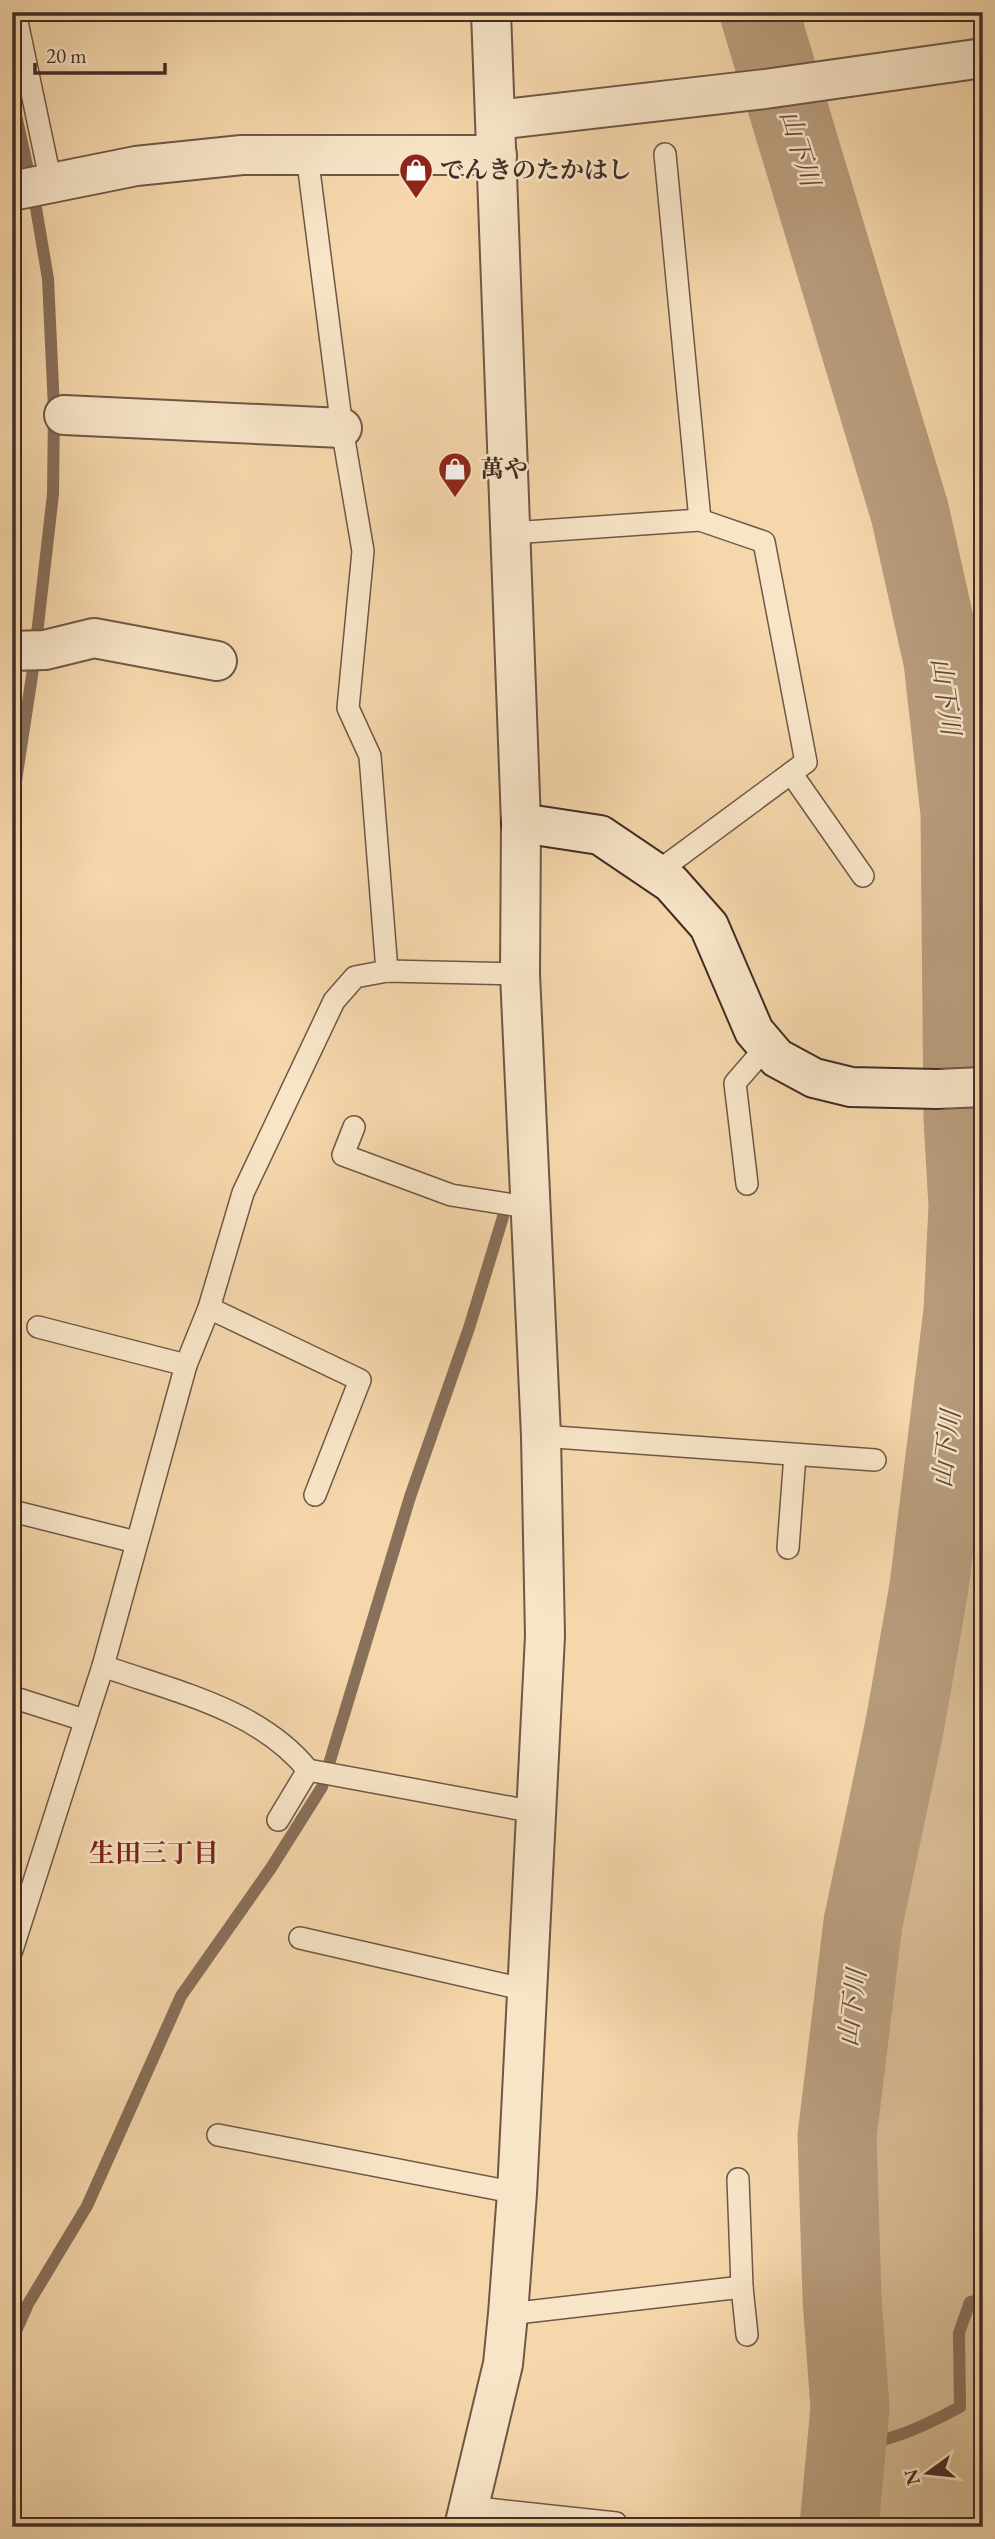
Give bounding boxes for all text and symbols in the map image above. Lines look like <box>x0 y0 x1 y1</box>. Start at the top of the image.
scale bar <box>35 32 164 76</box>
text: 20 m <box>46 42 87 69</box>
water label: 山下川 <box>772 106 829 193</box>
shop icon: でんきのたかはし <box>397 151 435 200</box>
place label: でんきのたかはし <box>440 154 632 185</box>
shop icon: 萬や <box>436 450 474 499</box>
place label: 萬や <box>480 453 528 484</box>
water label: 山下川 <box>924 655 969 740</box>
water label: 山下川 <box>924 1405 968 1490</box>
district label: 生田三丁目 <box>89 1836 219 1870</box>
water label: 山下川 <box>830 1964 874 2049</box>
north arrow <box>894 2438 964 2508</box>
text: N <box>898 2466 926 2488</box>

